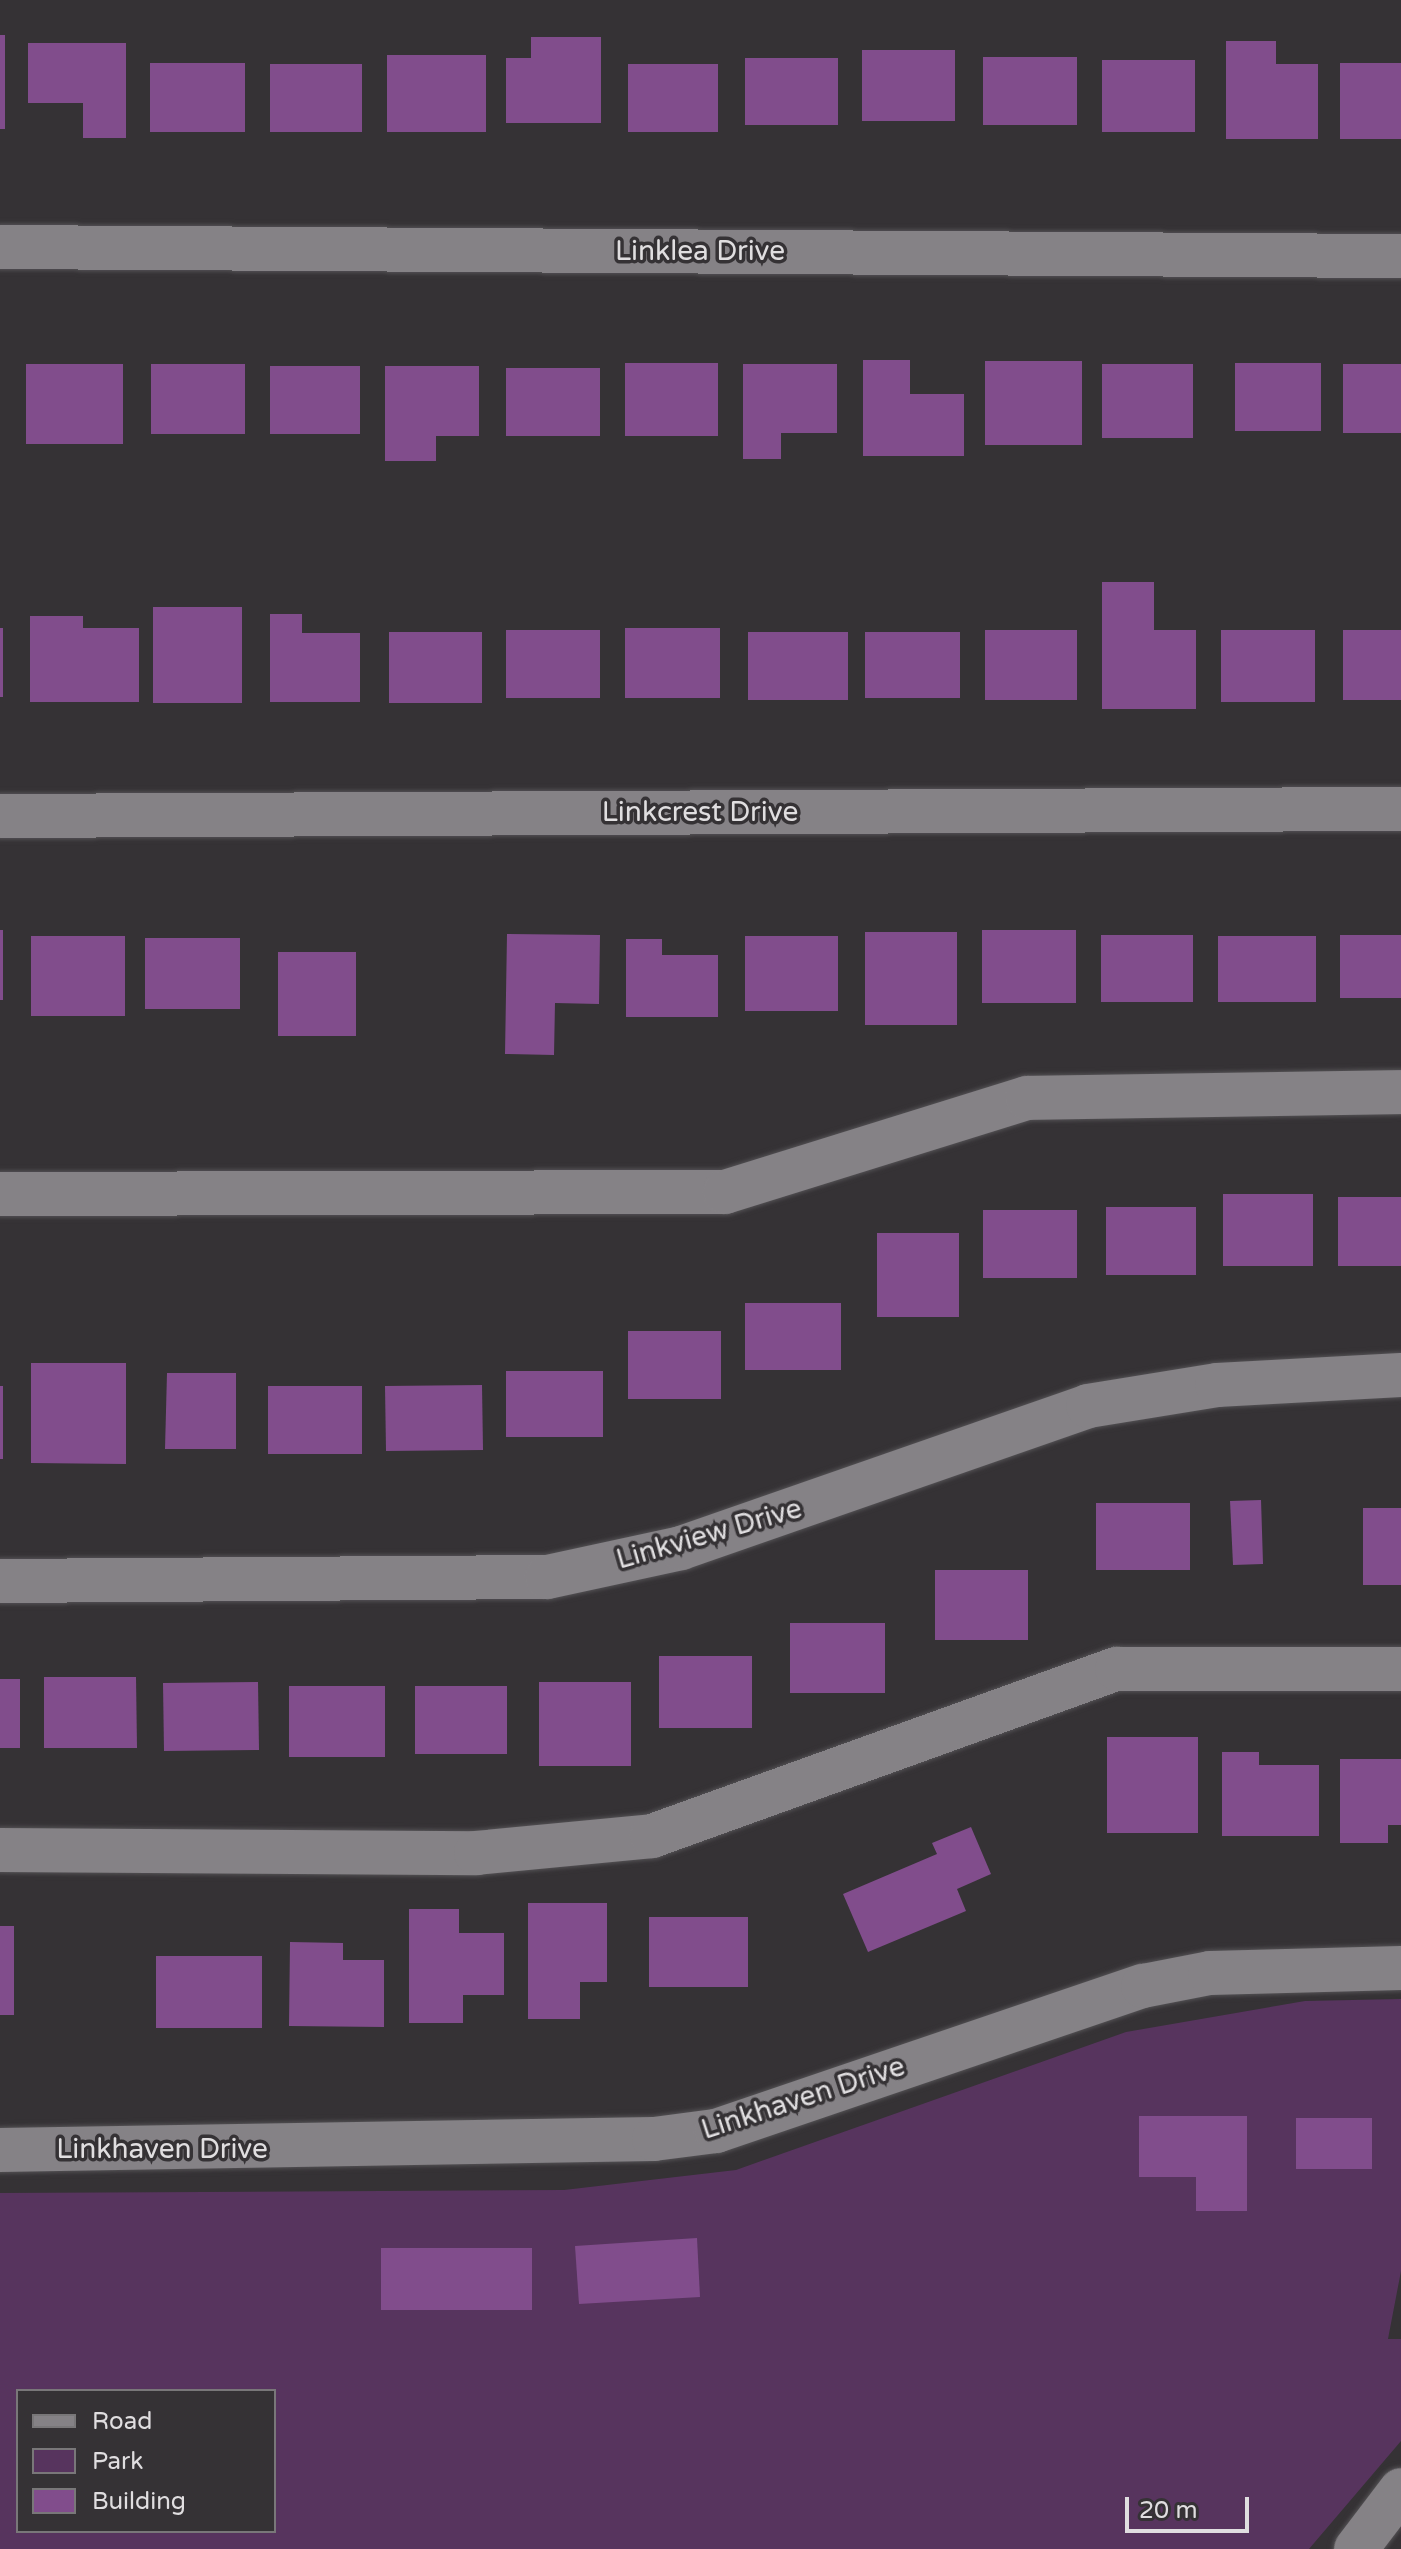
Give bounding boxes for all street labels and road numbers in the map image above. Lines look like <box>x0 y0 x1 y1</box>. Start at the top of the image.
street label: Linklea Drive <box>615 234 785 268</box>
street label: Linkcrest Drive <box>602 795 798 829</box>
street label: Linkview Drive <box>612 1491 806 1577</box>
street label: Linkhaven Drive <box>697 2049 909 2147</box>
street label: Linkhaven Drive <box>56 2132 268 2166</box>

